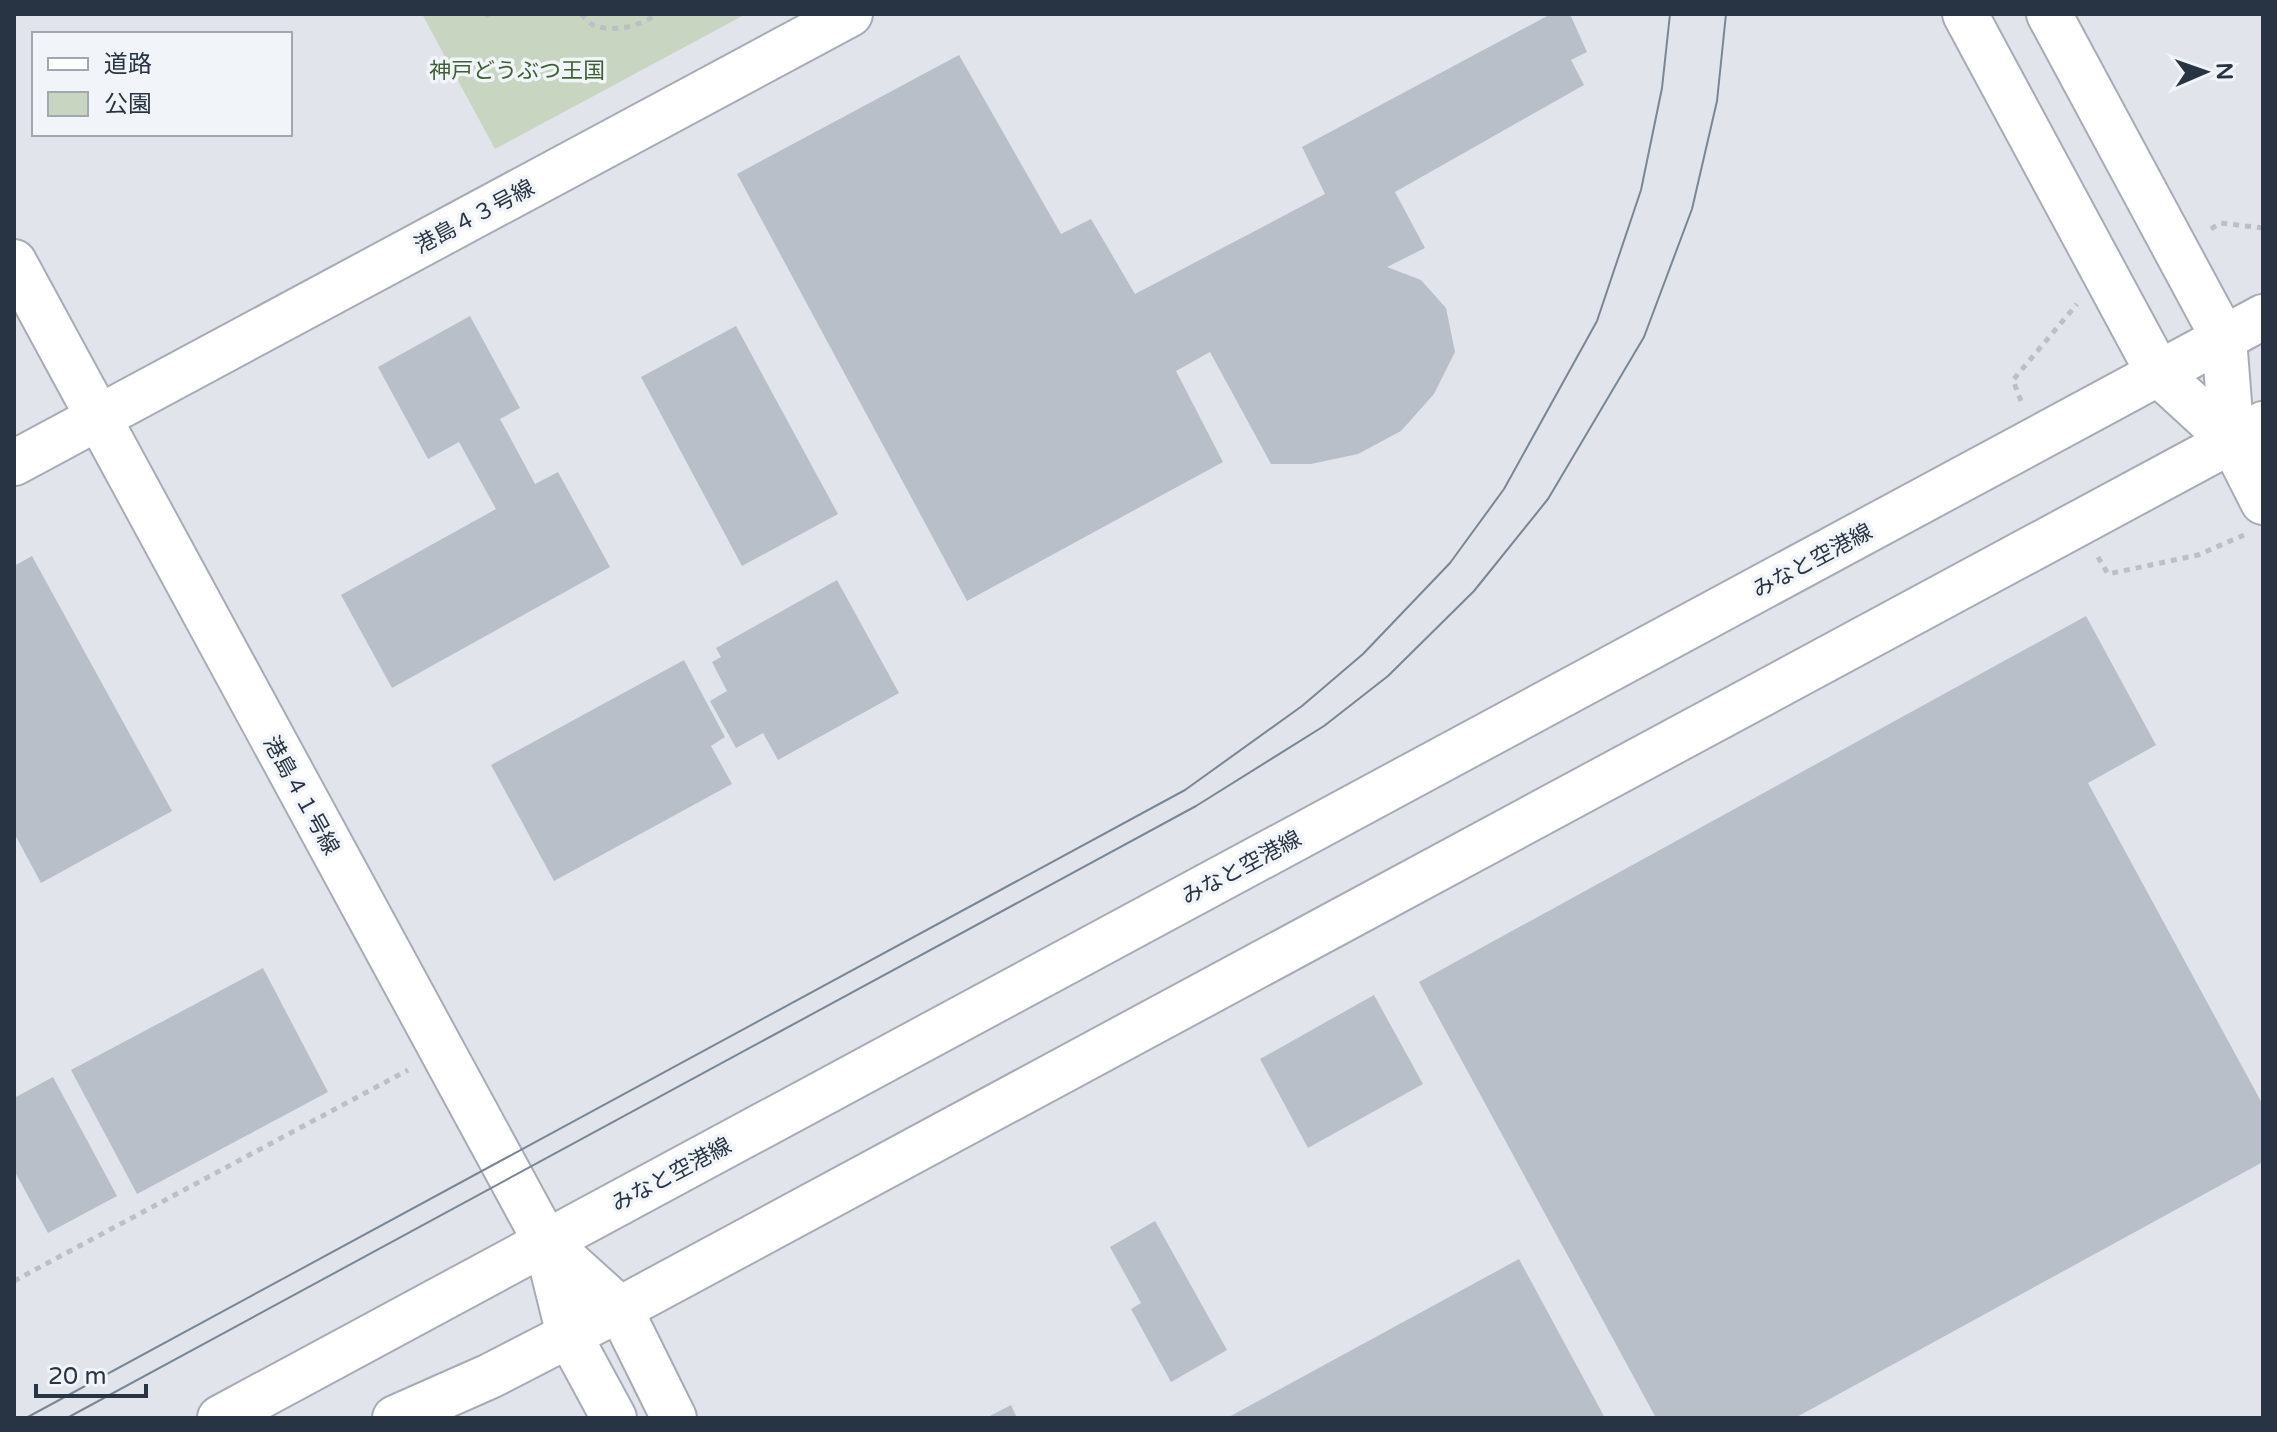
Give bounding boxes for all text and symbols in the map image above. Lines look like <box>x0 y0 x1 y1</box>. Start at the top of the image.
legend <box>32 32 292 136</box>
north arrow <box>2165 32 2245 112</box>
text: 道路 <box>104 50 152 79</box>
park label: 神戸どうぶつ王国 <box>429 58 605 84</box>
text: N <box>2211 62 2237 81</box>
text: 公園 <box>104 90 152 119</box>
street label: 港島４３号線 <box>410 174 539 259</box>
street label: みなと空港線 <box>1748 518 1877 603</box>
street label: 港島４１号線 <box>258 731 344 860</box>
street label: みなと空港線 <box>1177 825 1306 910</box>
street label: みなと空港線 <box>607 1132 736 1217</box>
scale bar <box>36 1348 146 1398</box>
text: 20 m <box>48 1362 106 1391</box>

